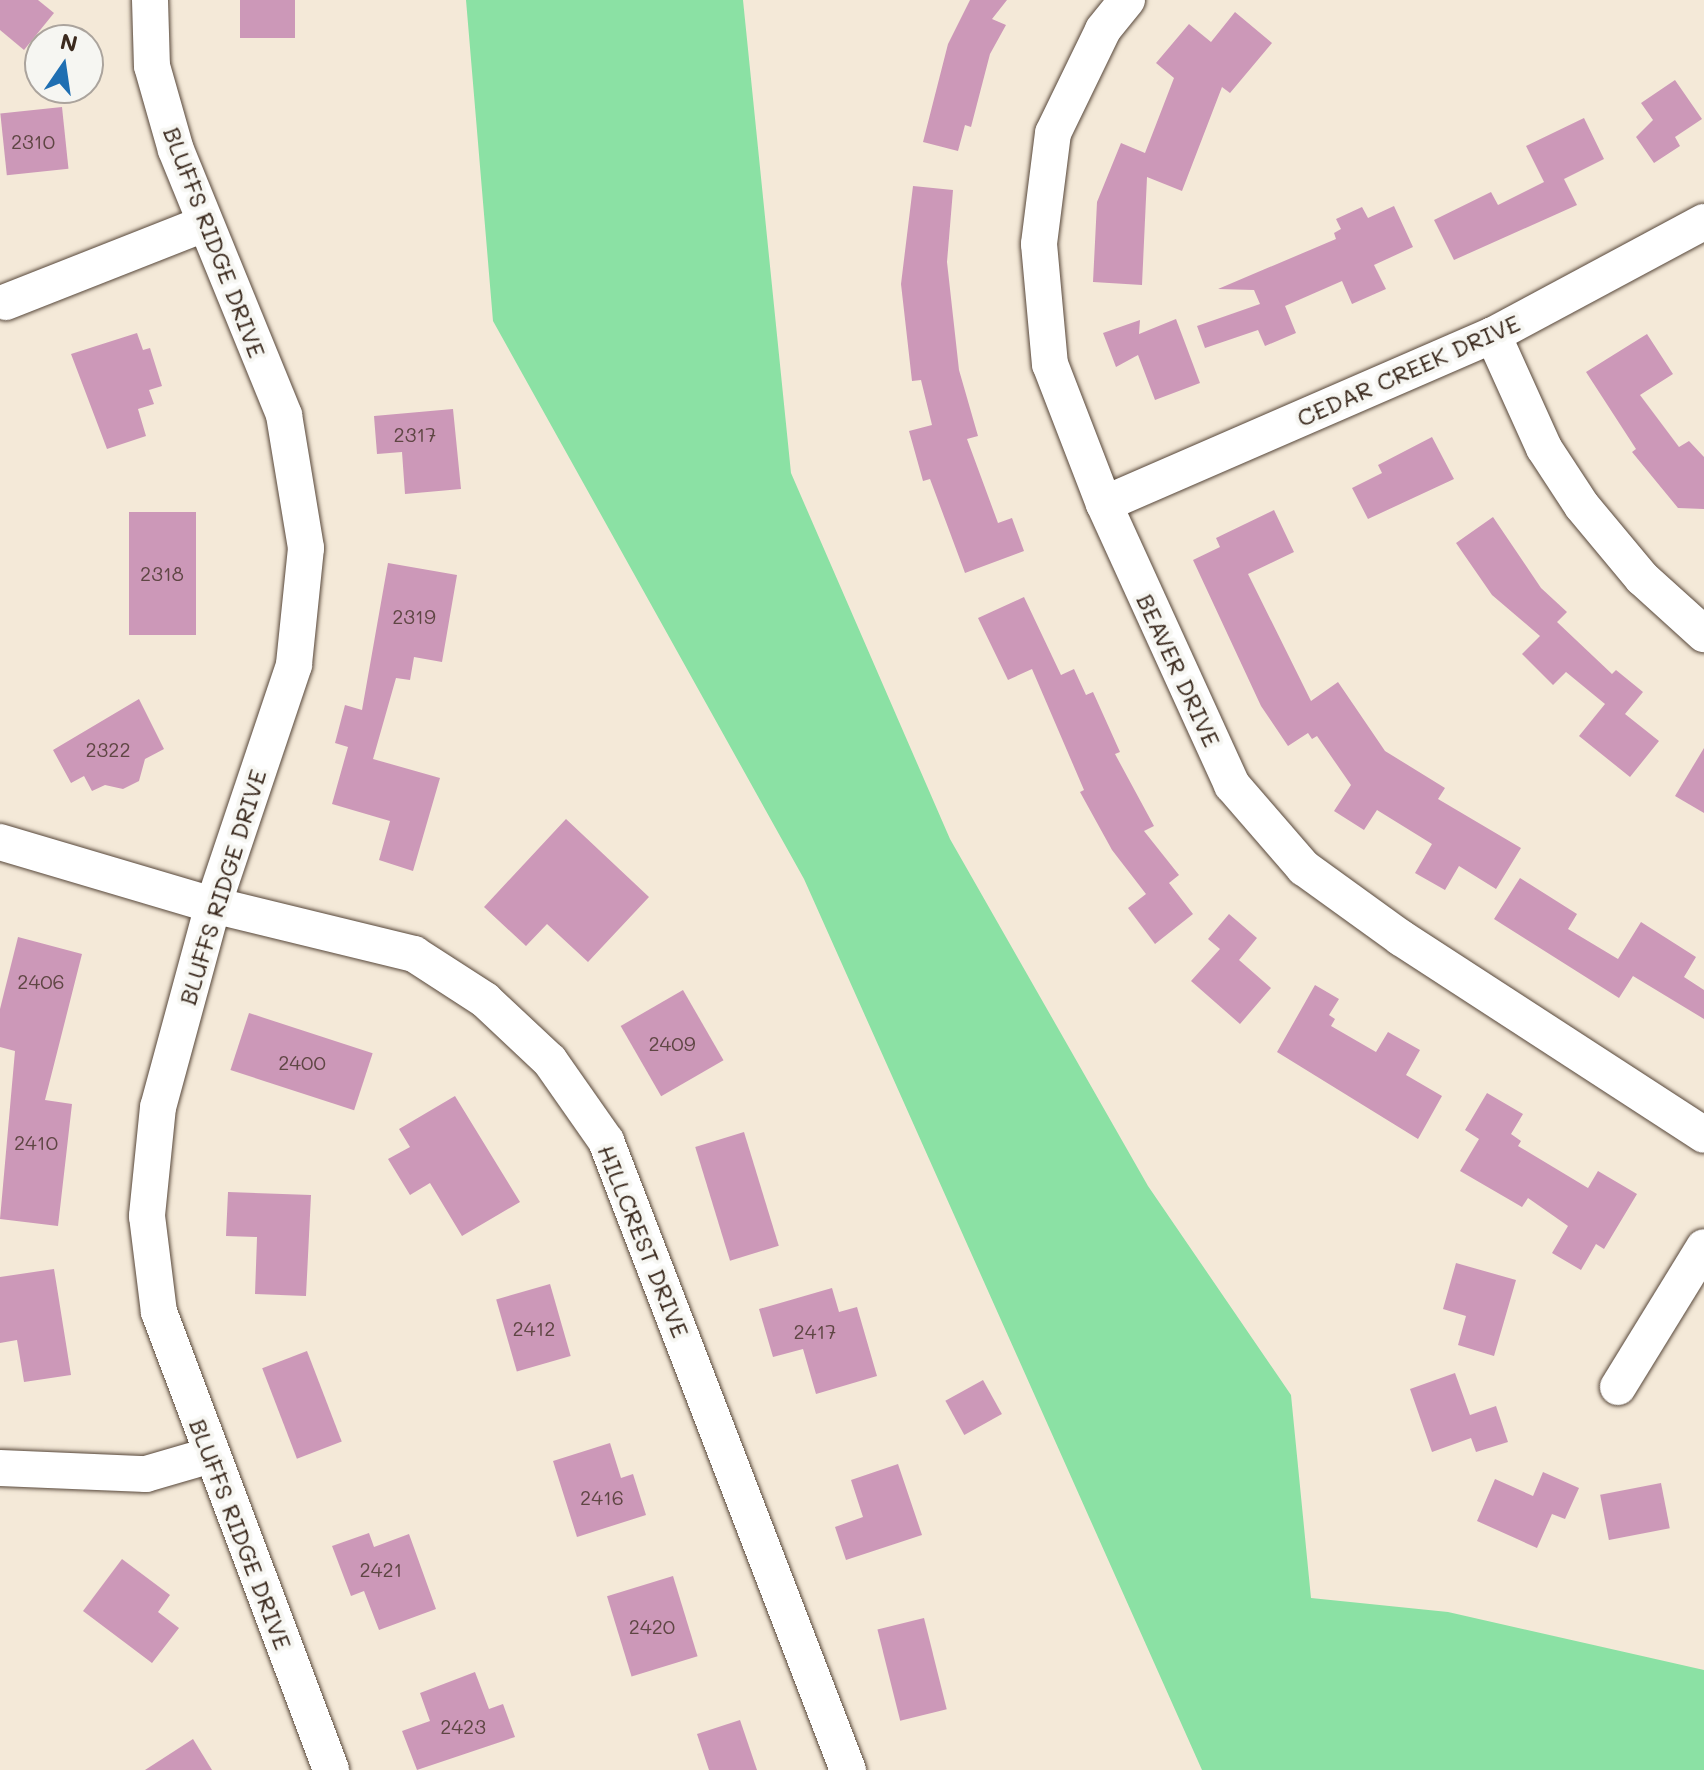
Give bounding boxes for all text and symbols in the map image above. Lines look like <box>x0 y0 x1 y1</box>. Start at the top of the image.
north arrow <box>24 24 104 104</box>
text: N <box>58 26 80 58</box>
street label: BLUFFS RIDGE DRIVE <box>158 123 272 361</box>
house number: 2310 <box>11 129 55 153</box>
street label: CEDAR CREEK DRIVE <box>1292 308 1524 432</box>
house number: 2317 <box>394 422 436 446</box>
house number: 2318 <box>140 561 184 585</box>
street label: BEAVER DRIVE <box>1131 589 1227 751</box>
house number: 2319 <box>392 604 436 628</box>
house number: 2322 <box>85 737 131 761</box>
street label: BLUFFS RIDGE DRIVE <box>172 766 272 1008</box>
house number: 2406 <box>17 969 65 993</box>
house number: 2409 <box>648 1031 696 1055</box>
house number: 2400 <box>278 1050 326 1074</box>
house number: 2410 <box>14 1130 58 1154</box>
street label: HILLCREST DRIVE <box>592 1140 696 1342</box>
house number: 2412 <box>513 1316 555 1340</box>
house number: 2417 <box>794 1319 836 1343</box>
street label: BLUFFS RIDGE DRIVE <box>184 1415 298 1653</box>
house number: 2416 <box>580 1485 624 1509</box>
house number: 2421 <box>360 1557 402 1581</box>
house number: 2420 <box>629 1614 675 1638</box>
house number: 2423 <box>440 1714 486 1738</box>

